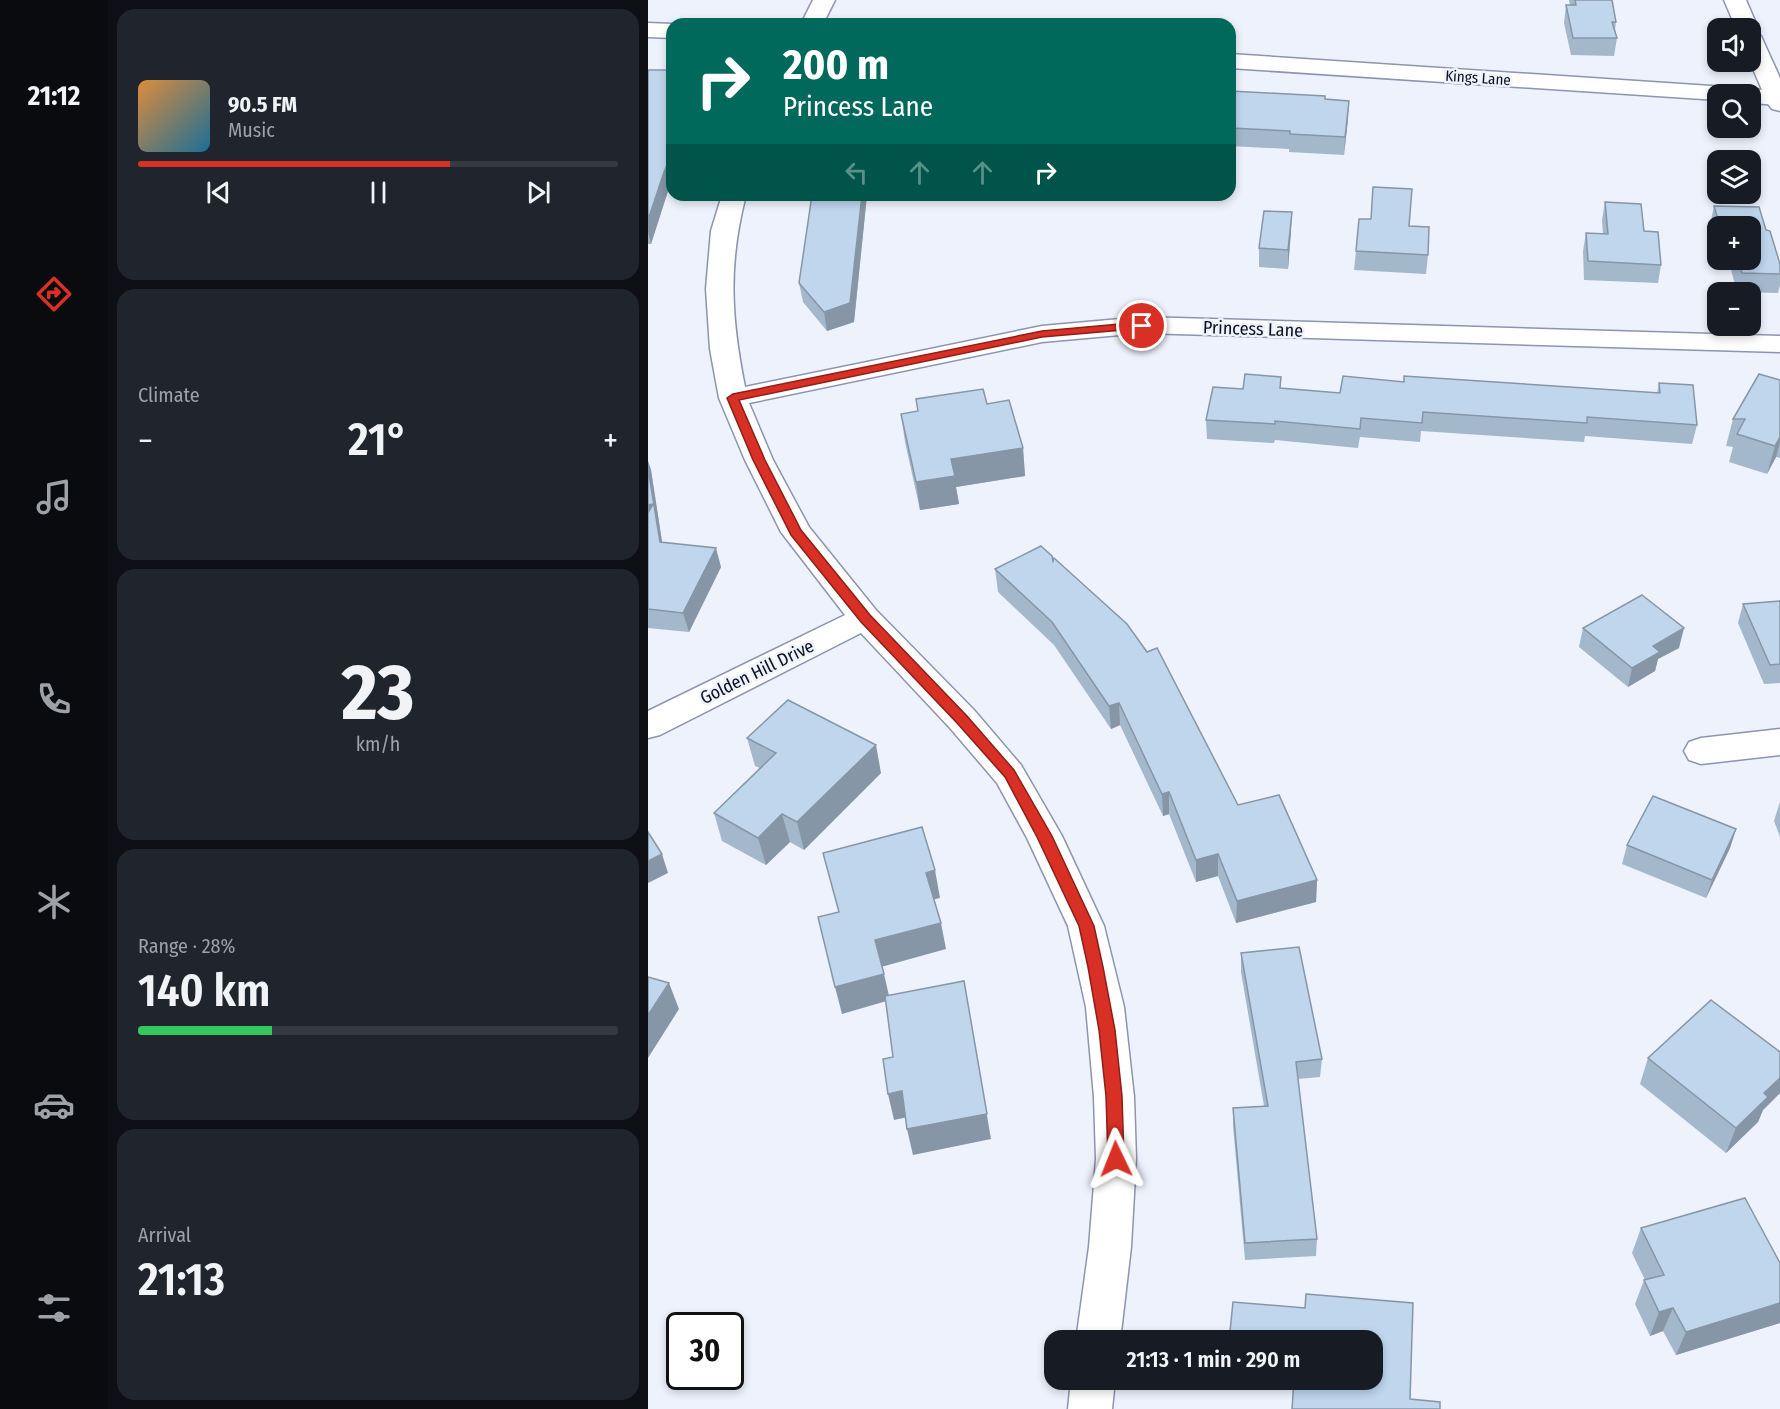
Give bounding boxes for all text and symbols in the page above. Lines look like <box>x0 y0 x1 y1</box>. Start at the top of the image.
map controls <box>1707 18 1761 336</box>
button: sound <box>1707 18 1761 72</box>
text: 200 m <box>783 40 889 90</box>
icon: right <box>684 42 762 120</box>
street label: Kings Lane <box>1445 67 1511 89</box>
text: 21:12 <box>28 80 80 112</box>
button: search <box>1707 84 1761 138</box>
text: 90.5 FM <box>228 91 297 118</box>
text: Princess Lane <box>783 91 933 123</box>
text: Music <box>228 118 275 142</box>
button: layers <box>1707 150 1761 204</box>
icon: left <box>840 156 873 189</box>
icon: ahead <box>903 156 936 189</box>
icon: ahead <box>966 156 999 189</box>
icon: right <box>1029 156 1062 189</box>
icon: previous <box>202 176 235 209</box>
icon: pause <box>362 176 395 209</box>
icon: next <box>522 176 555 209</box>
button: + <box>1707 216 1761 270</box>
icon: directions <box>33 273 75 315</box>
button: − <box>1707 282 1761 336</box>
pin <box>1116 300 1167 351</box>
icon: arrive <box>1125 309 1158 342</box>
street label: Princess Lane <box>1203 316 1303 342</box>
text: Climate <box>138 383 200 407</box>
text: 21° <box>348 413 408 467</box>
text: − <box>138 421 153 461</box>
text: + <box>603 421 618 461</box>
icon: music <box>33 476 75 518</box>
street label: Golden Hill Drive <box>696 635 818 709</box>
text: 23 <box>341 646 415 740</box>
icon: phone <box>33 678 75 720</box>
text: km/h <box>356 732 400 756</box>
icon: climate <box>33 881 75 923</box>
text: Range · 28% <box>138 934 235 958</box>
text: 140 km <box>138 964 270 1018</box>
icon: car <box>33 1084 75 1126</box>
position arrow <box>1084 1127 1148 1191</box>
text: Arrival <box>138 1223 191 1247</box>
text: 21:13 <box>138 1253 225 1307</box>
icon: filters <box>33 1287 75 1329</box>
speed limit sign: 30 <box>666 1312 744 1390</box>
text: 21:13 · 1 min · 290 m <box>1127 1346 1300 1373</box>

